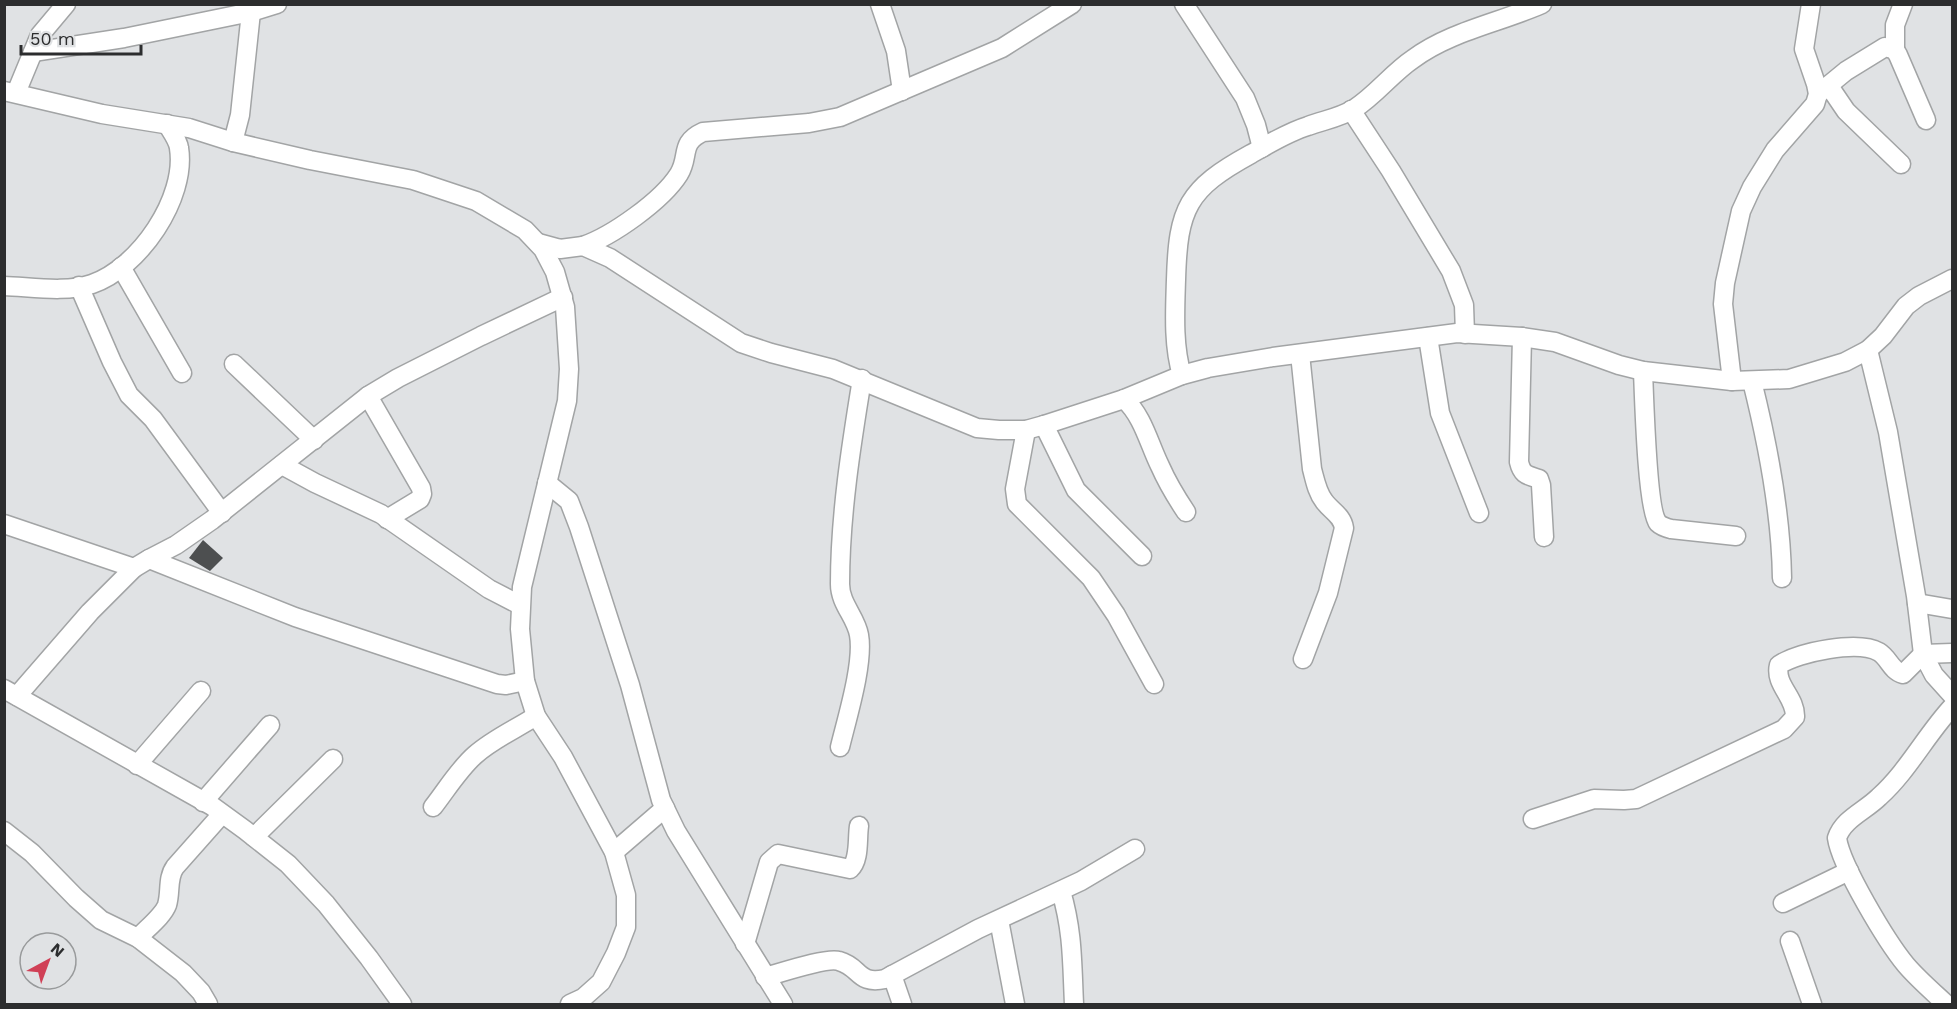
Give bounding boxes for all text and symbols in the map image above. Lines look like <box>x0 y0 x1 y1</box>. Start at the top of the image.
scale bar <box>21 18 141 56</box>
text: 50 m <box>30 28 75 49</box>
north arrow <box>18 931 78 991</box>
text: N <box>47 939 68 961</box>

